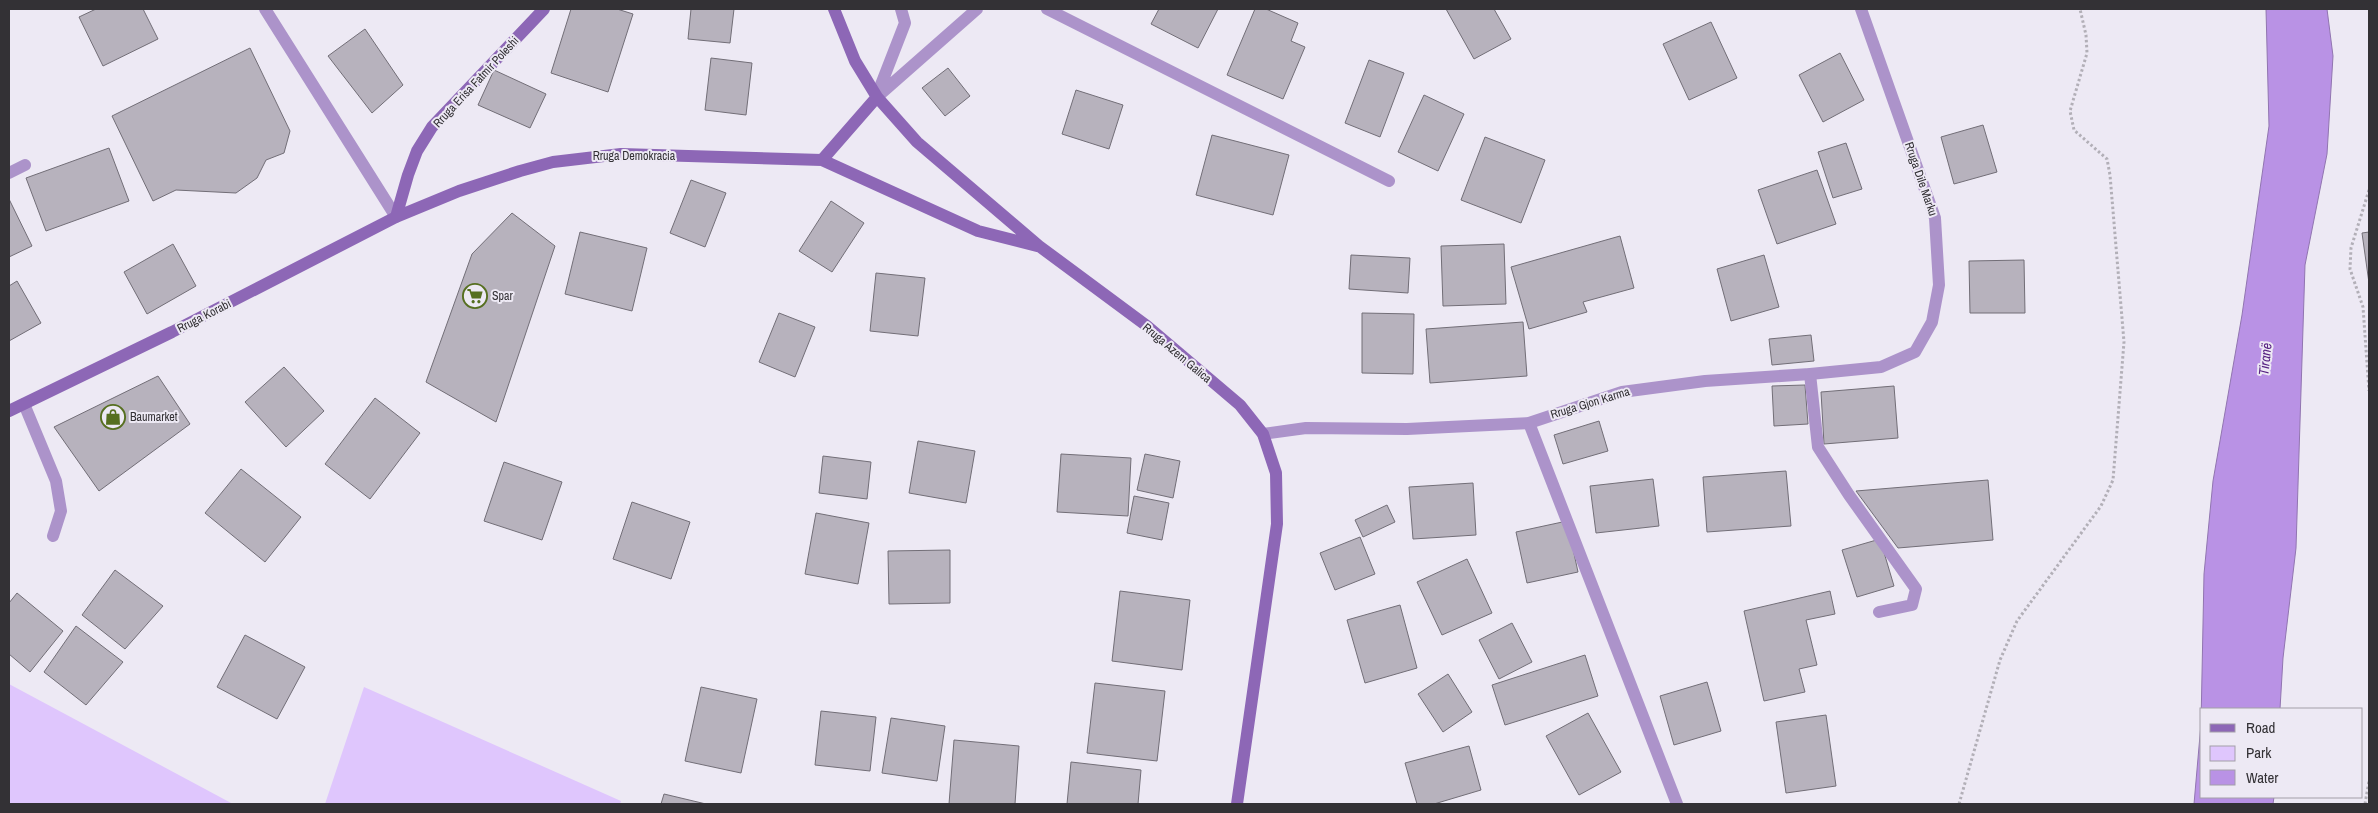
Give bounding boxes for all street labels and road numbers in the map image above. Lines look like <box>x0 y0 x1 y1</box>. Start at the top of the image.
street label: Rruga Erisa Fatmir Poleshi <box>430 33 522 131</box>
street label: Rruga Dile Marku <box>1901 140 1941 218</box>
street label: Rruga Demokracia <box>593 148 676 164</box>
street label: Rruga Korabi <box>174 296 234 336</box>
street label: Rruga Azem Galica <box>1139 319 1215 387</box>
street label: Rruga Gjon Karma <box>1548 383 1632 423</box>

